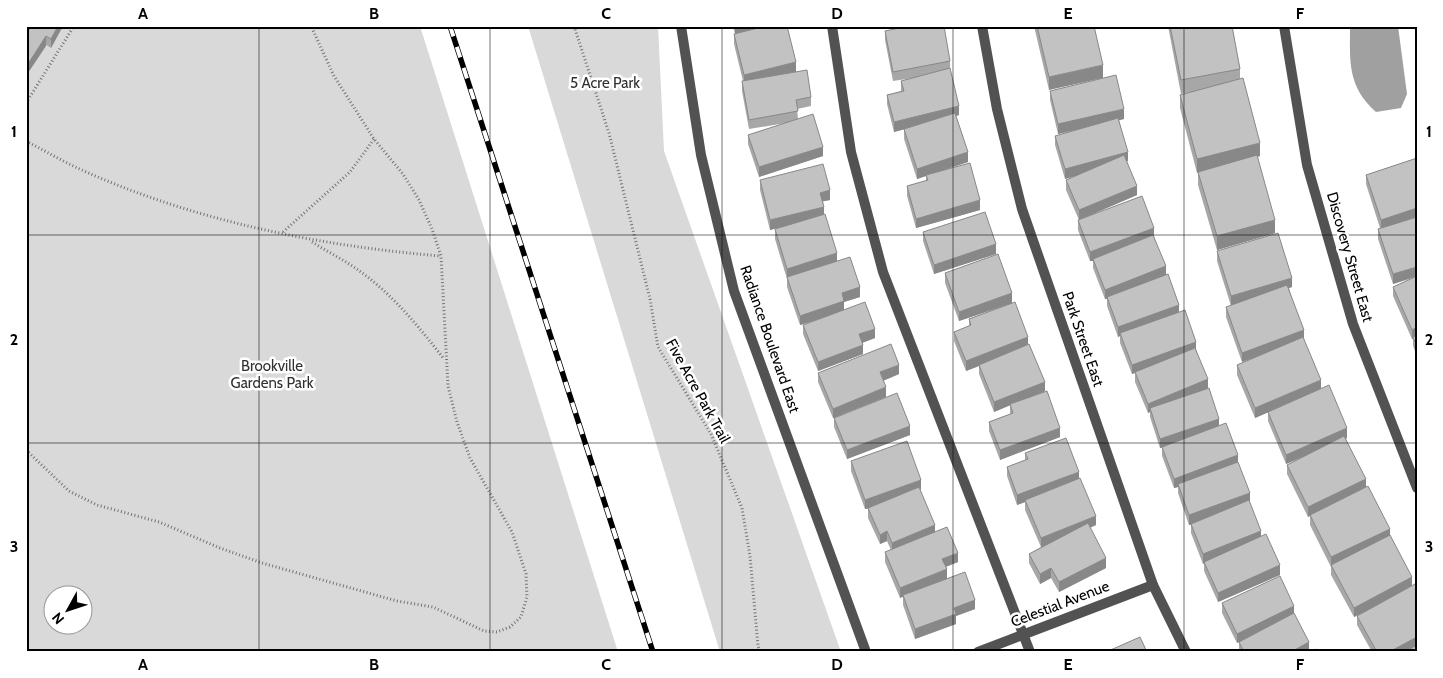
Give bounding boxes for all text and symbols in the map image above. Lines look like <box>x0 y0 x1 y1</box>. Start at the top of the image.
text: A <box>138 4 148 23</box>
text: B <box>369 4 379 23</box>
text: C <box>601 4 611 23</box>
text: D <box>831 4 843 23</box>
text: E <box>1063 4 1073 23</box>
text: F <box>1296 4 1305 23</box>
park label: 5 Acre Park <box>570 74 640 92</box>
text: 1 <box>11 122 17 141</box>
text: 1 <box>1426 122 1432 141</box>
street label: Discovery Street East <box>1323 190 1377 324</box>
street label: Radiance Boulevard East <box>736 263 804 415</box>
street label: Park Street East <box>1058 289 1108 389</box>
text: 2 <box>10 330 18 349</box>
text: 2 <box>1425 330 1433 349</box>
street label: Five Acre Park Trail <box>662 336 734 447</box>
park label: Brookville Gardens Park <box>231 357 314 392</box>
text: 3 <box>10 537 18 556</box>
text: 3 <box>1425 537 1433 556</box>
street label: Celestial Avenue <box>1008 577 1112 631</box>
north arrow <box>42 586 92 636</box>
text: N <box>48 609 68 628</box>
text: A <box>138 655 148 674</box>
text: B <box>369 655 379 674</box>
text: C <box>601 655 611 674</box>
text: D <box>831 655 843 674</box>
text: E <box>1063 655 1073 674</box>
text: F <box>1296 655 1305 674</box>

